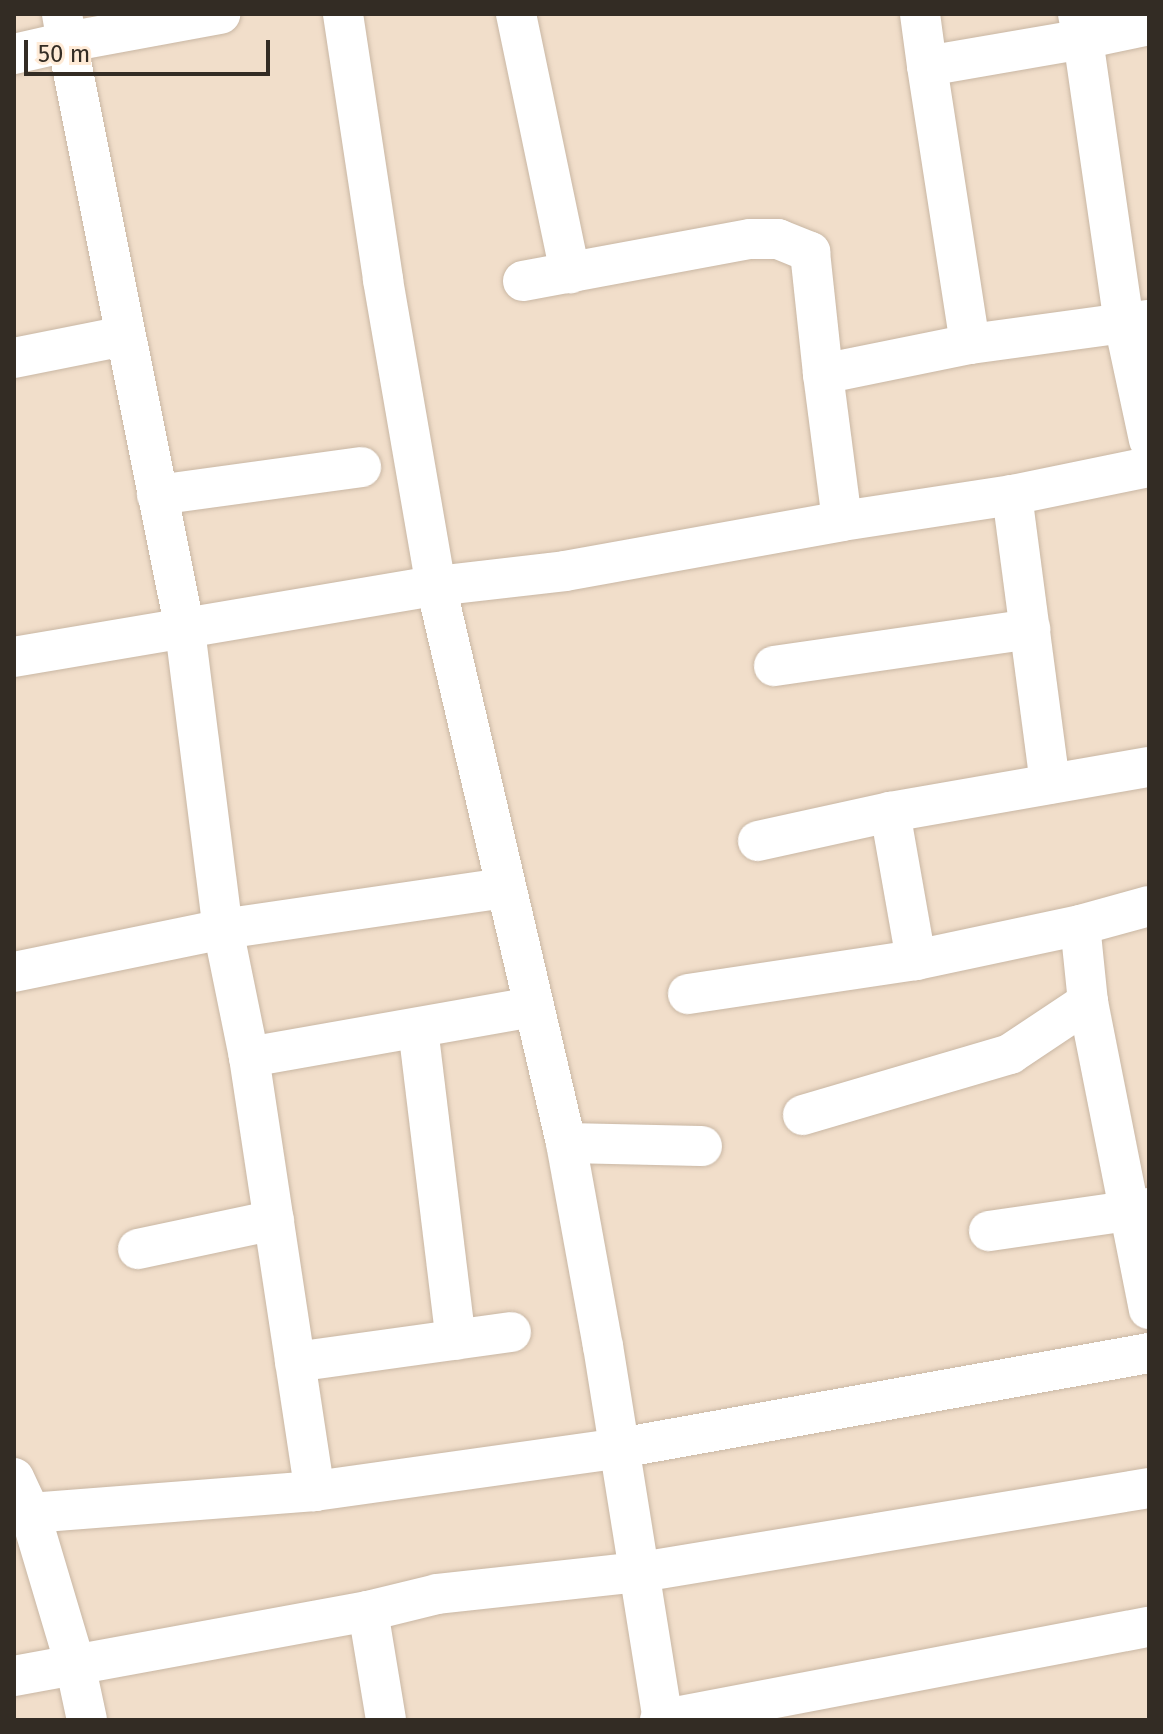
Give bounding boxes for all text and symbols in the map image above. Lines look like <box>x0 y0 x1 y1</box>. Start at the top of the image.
scale bar <box>28 24 274 74</box>
text: 50 m <box>38 40 90 68</box>

